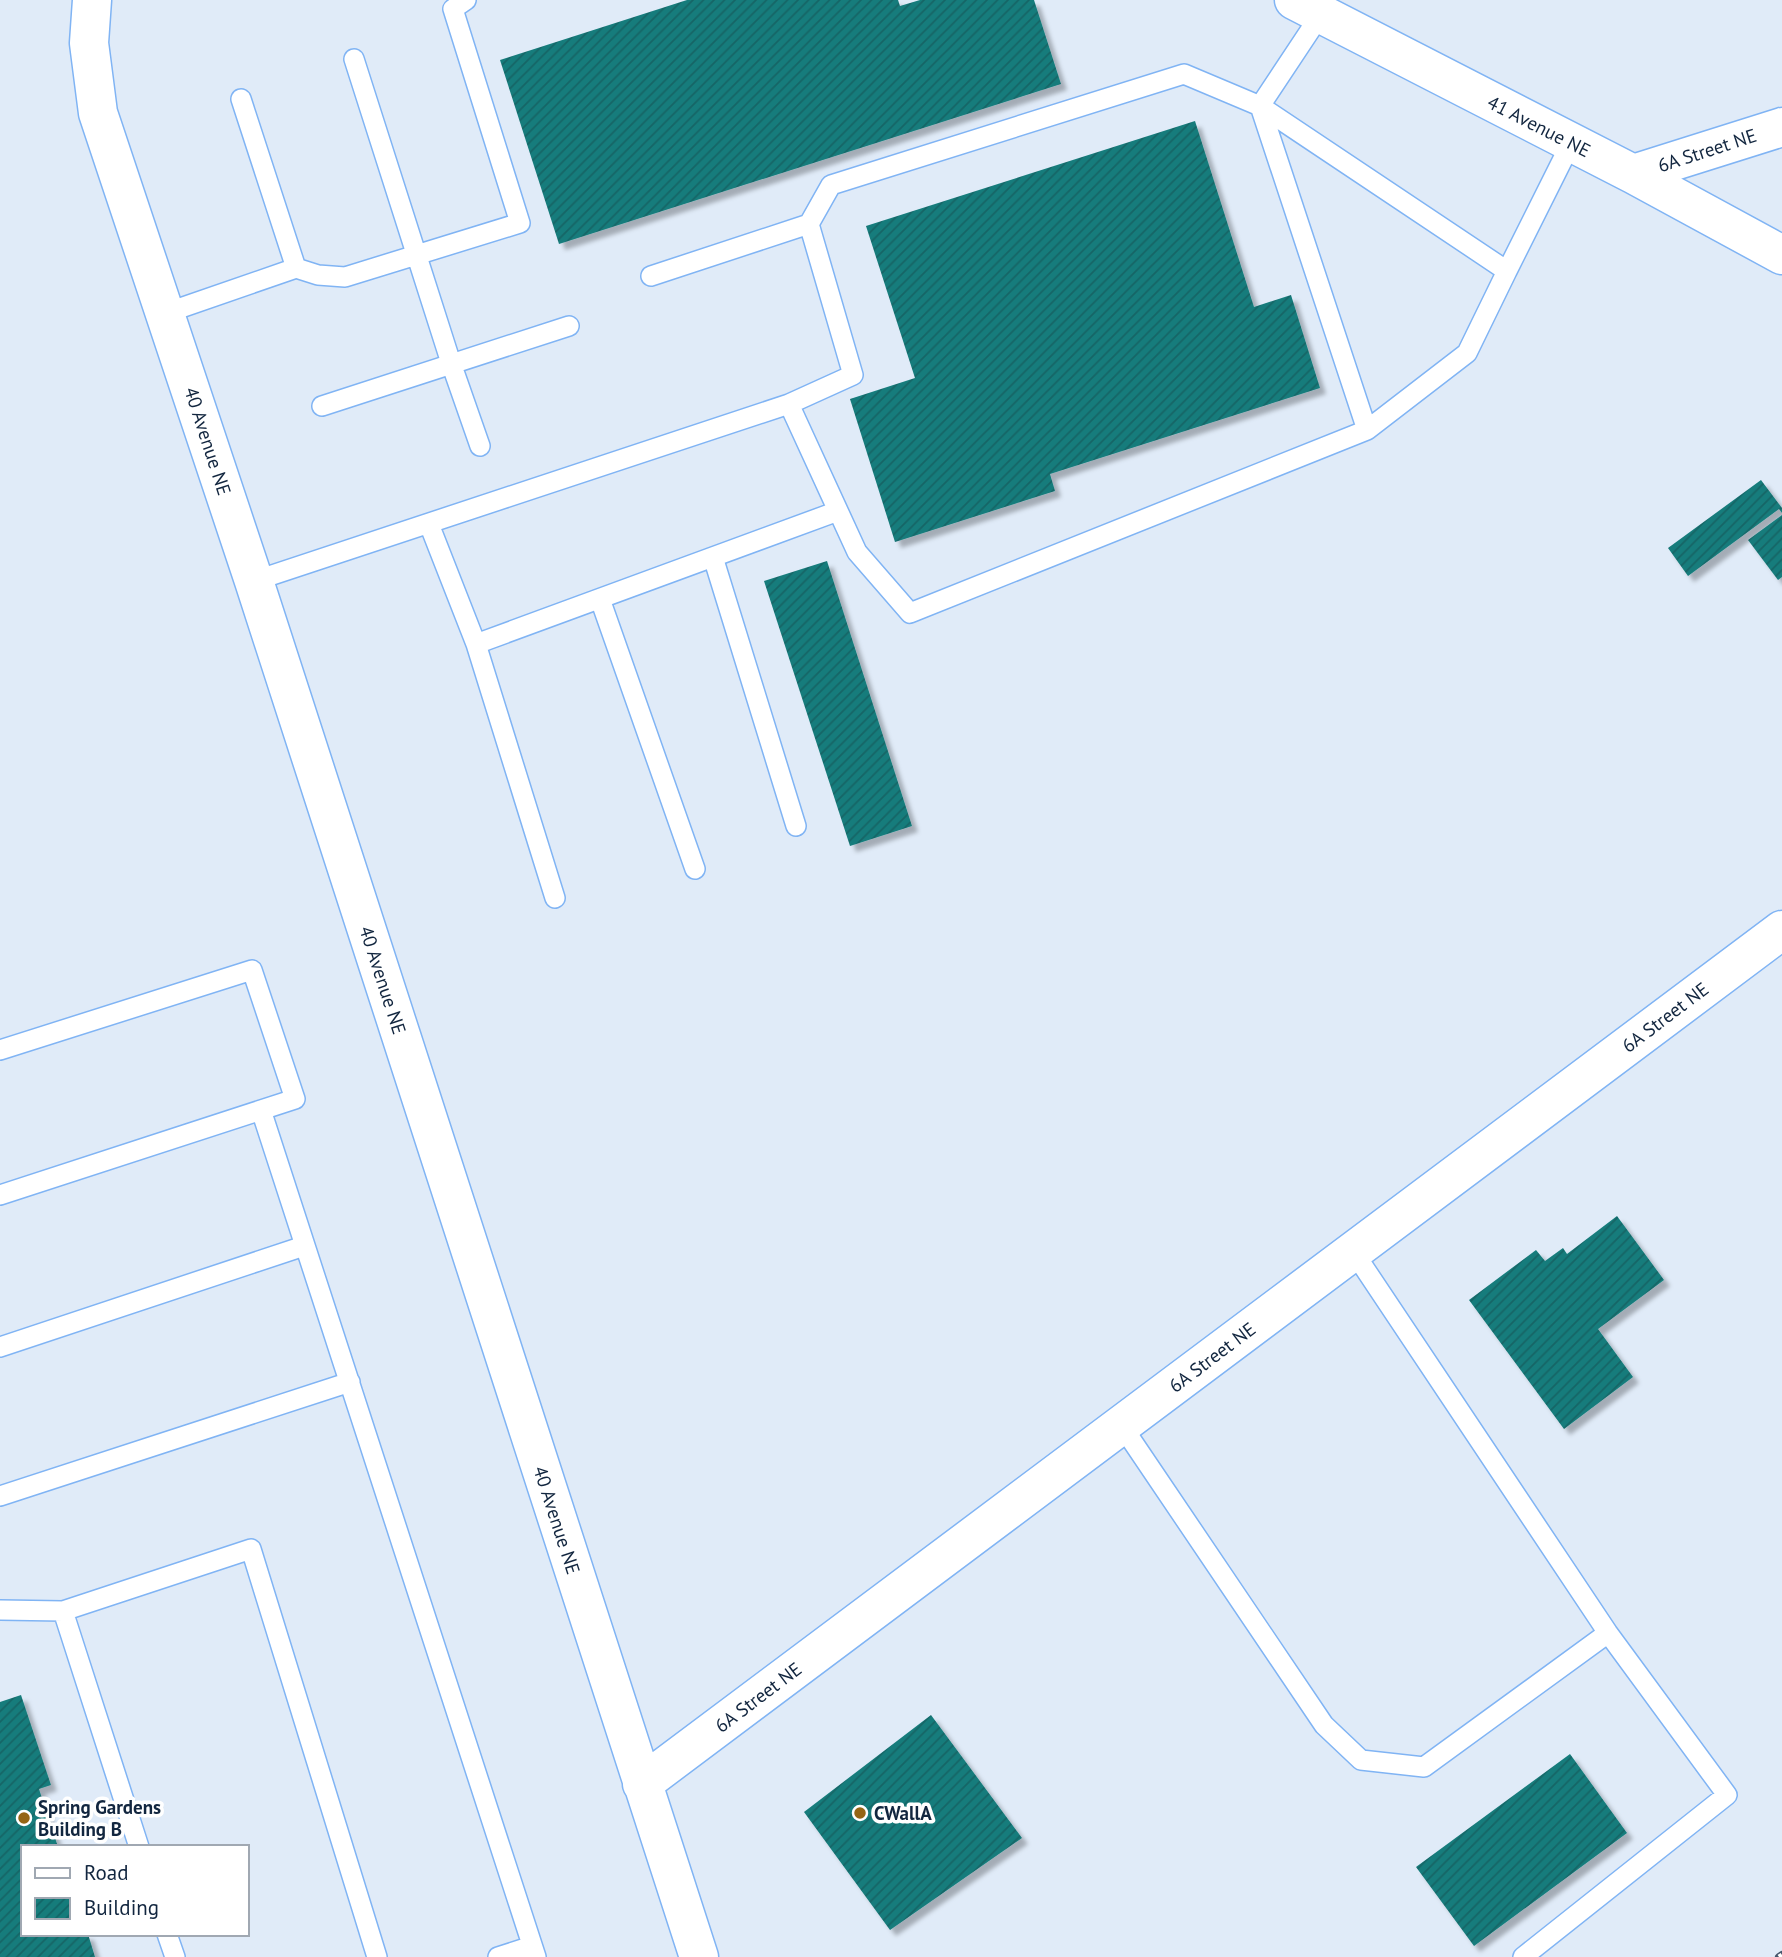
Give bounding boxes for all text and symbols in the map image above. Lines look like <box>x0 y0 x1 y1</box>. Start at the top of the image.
street label: 41 Avenue NE <box>1483 90 1595 162</box>
street label: 6A Street NE <box>1655 123 1759 177</box>
street label: 40 Avenue NE <box>179 384 237 498</box>
street label: 40 Avenue NE <box>354 923 412 1037</box>
street label: 6A Street NE <box>1617 977 1713 1057</box>
street label: 6A Street NE <box>1164 1317 1260 1397</box>
street label: 40 Avenue NE <box>528 1463 586 1577</box>
street label: 6A Street NE <box>710 1657 806 1737</box>
place label: Spring Gardens Building B <box>38 1795 161 1841</box>
place label: CWallA <box>874 1801 932 1825</box>
marker: CWallA <box>852 1805 868 1821</box>
marker: Spring Gardens Building B <box>16 1810 32 1826</box>
legend <box>21 1845 248 1936</box>
text: Road <box>84 1859 128 1886</box>
text: Building <box>84 1894 159 1921</box>

